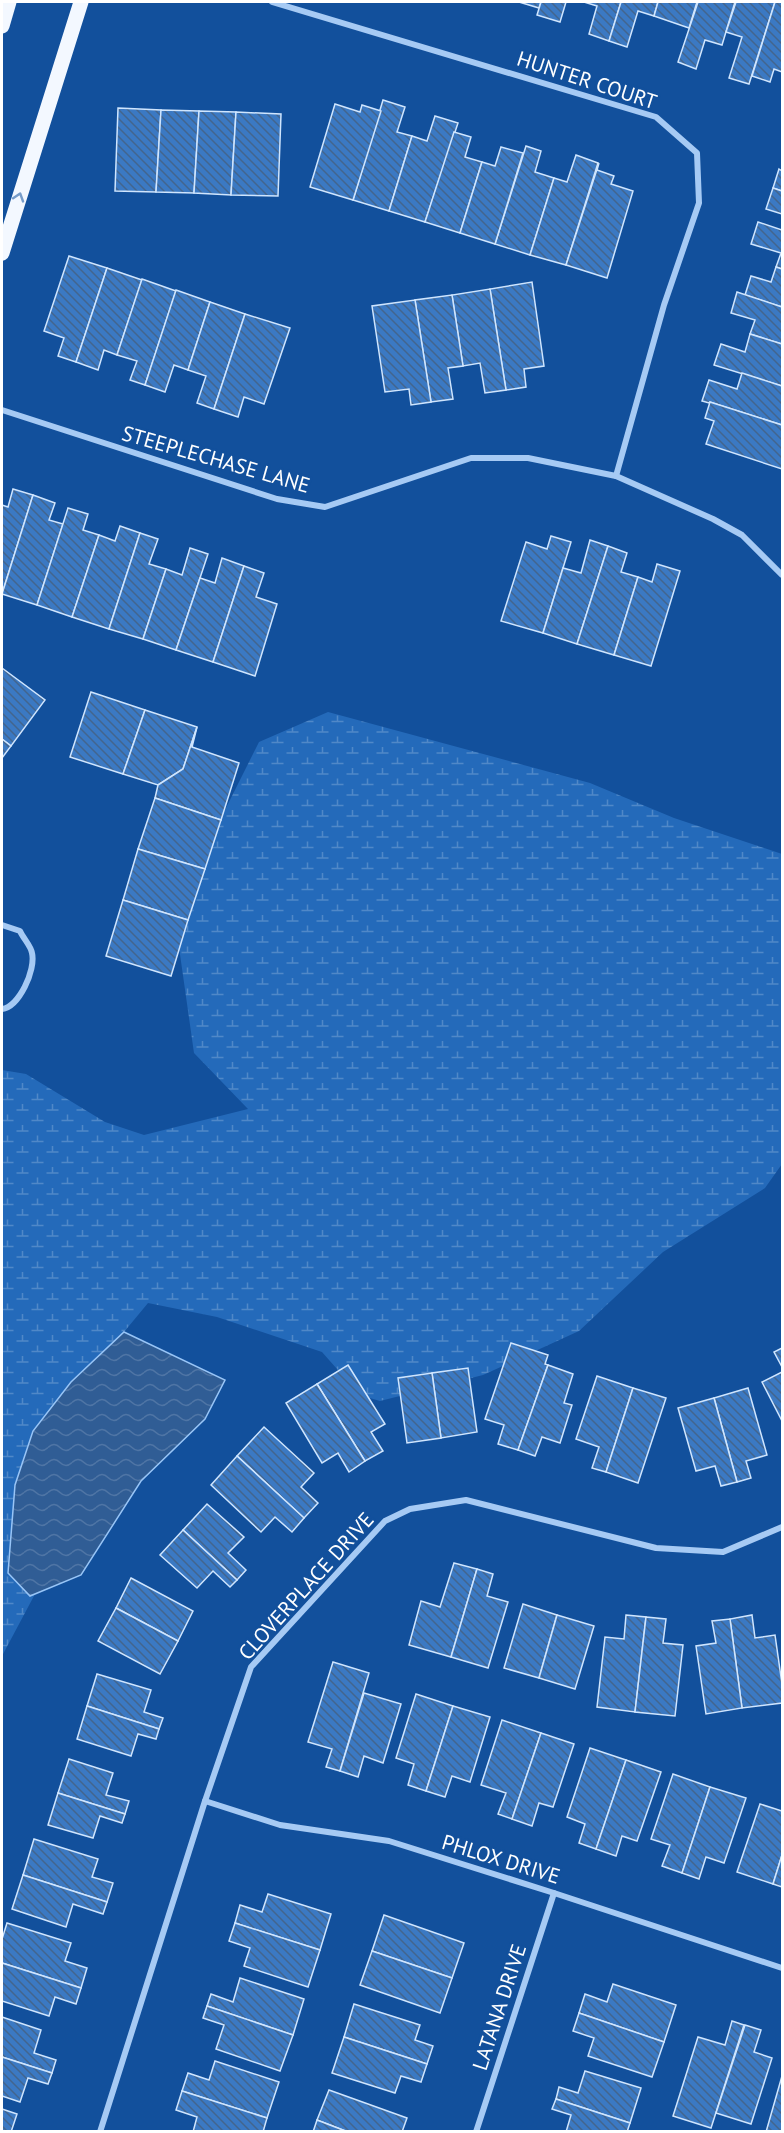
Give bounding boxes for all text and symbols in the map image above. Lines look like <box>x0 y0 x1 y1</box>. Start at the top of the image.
street label: HUNTER COURT <box>514 45 661 115</box>
one-way arrow <box>12 192 24 203</box>
street label: STEEPLECHASE LANE <box>119 419 313 499</box>
street label: CLOVERPLACE DRIVE <box>232 1506 380 1666</box>
street label: PHLOX DRIVE <box>439 1828 563 1890</box>
street label: LATANA DRIVE <box>466 1940 532 2074</box>

